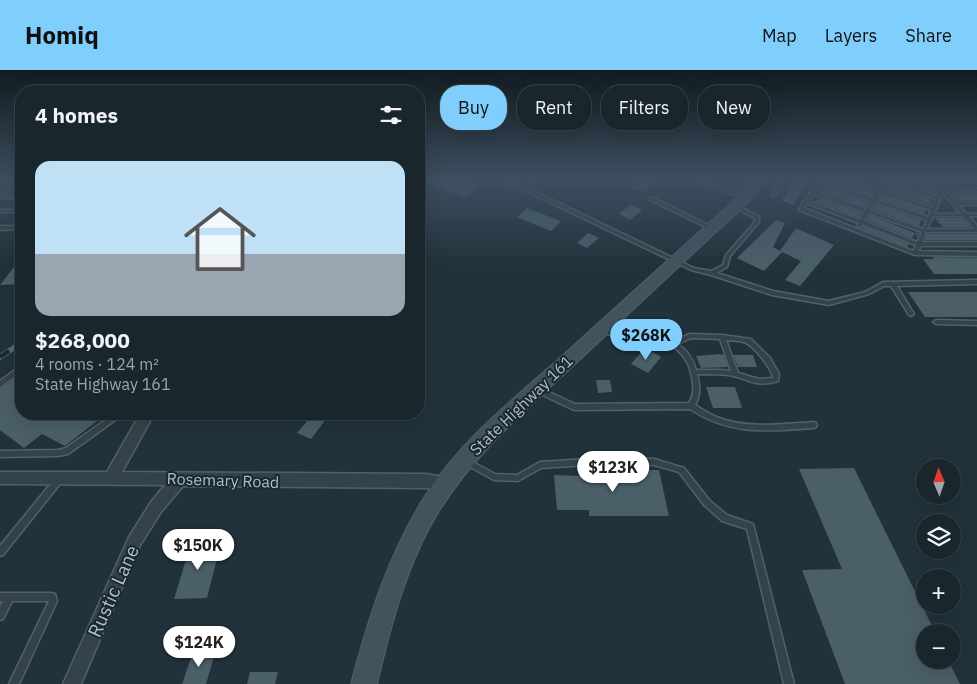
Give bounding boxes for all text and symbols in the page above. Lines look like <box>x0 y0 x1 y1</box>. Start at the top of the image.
text: Homiq <box>25 19 99 51</box>
text: Map <box>762 24 797 47</box>
text: Layers <box>825 24 877 47</box>
text: Share <box>905 24 952 47</box>
chip: Buy <box>440 85 507 130</box>
chip: Rent <box>517 85 591 130</box>
chip: Filters <box>601 85 688 130</box>
chip: New <box>698 85 770 130</box>
text: 4 homes <box>35 101 118 129</box>
icon: filters <box>377 101 405 129</box>
icon: home <box>175 194 265 284</box>
pin: $268K <box>611 318 681 361</box>
text: $268K <box>621 325 671 345</box>
text: $268,000 <box>35 326 130 354</box>
street label: State Highway 161 <box>465 351 577 459</box>
text: 4 rooms · 124 m² <box>35 354 159 374</box>
text: State Highway 161 <box>35 374 171 394</box>
pin: $123K <box>578 450 648 493</box>
text: $123K <box>588 457 638 477</box>
north arrow <box>916 459 961 504</box>
map controls <box>916 459 961 669</box>
street label: Rosemary Road <box>166 468 280 492</box>
button: layers <box>916 514 961 559</box>
pin: $150K <box>163 528 233 571</box>
text: $150K <box>173 535 223 555</box>
street label: Rustic Lane <box>82 541 144 641</box>
button: + <box>916 569 961 614</box>
button: − <box>916 624 961 669</box>
pin: $124K <box>164 626 234 668</box>
text: $124K <box>174 632 224 652</box>

